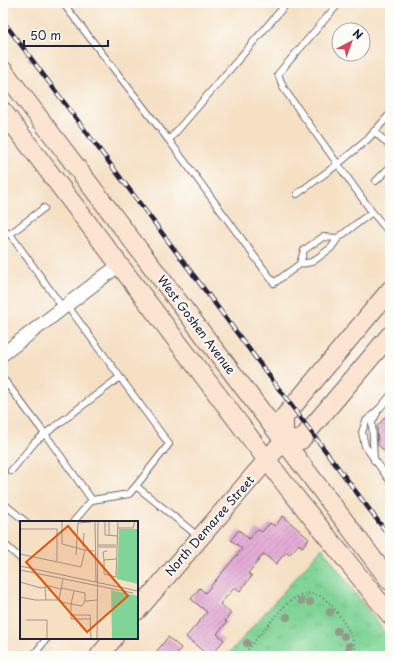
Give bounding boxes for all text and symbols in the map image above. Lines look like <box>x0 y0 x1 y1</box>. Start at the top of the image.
scale bar <box>24 22 108 48</box>
north arrow <box>331 22 371 62</box>
text: N <box>349 25 367 44</box>
text: 50 m <box>30 26 61 44</box>
street label: West Goshen Avenue <box>154 271 240 378</box>
street label: North Demaree Street <box>160 471 258 580</box>
inset map <box>20 521 138 639</box>

